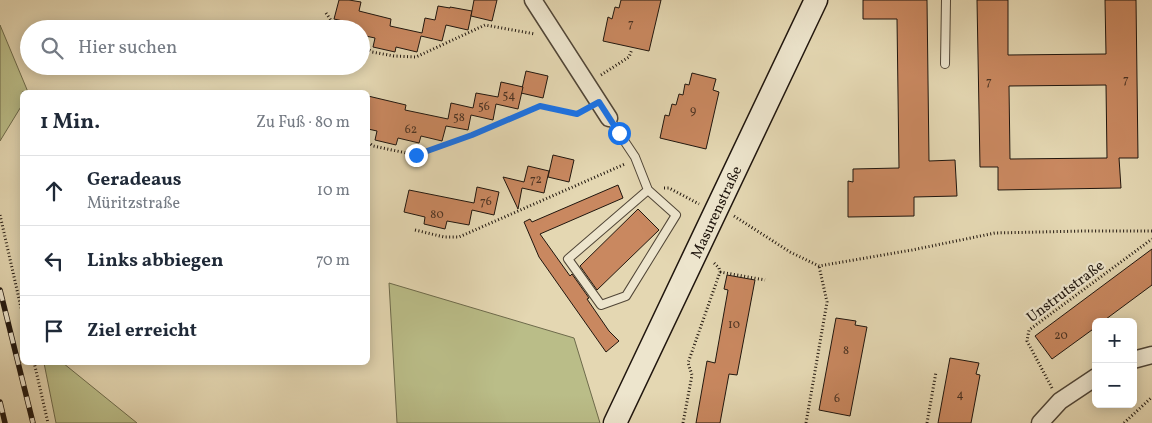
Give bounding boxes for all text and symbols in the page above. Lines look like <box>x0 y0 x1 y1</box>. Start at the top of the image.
house number: 7 <box>628 16 634 32</box>
search box <box>20 20 370 75</box>
icon: search <box>38 34 66 62</box>
text: Hier suchen <box>78 35 177 61</box>
house number: 7 <box>1123 72 1129 88</box>
house number: 7 <box>986 74 992 90</box>
house number: 54 <box>503 88 515 104</box>
house number: 56 <box>478 99 490 115</box>
house number: 9 <box>690 103 696 119</box>
text: 1 Min. <box>40 108 100 137</box>
house number: 58 <box>453 110 465 126</box>
text: Zu Fuß · 80 m <box>256 112 350 134</box>
house number: 62 <box>405 122 417 138</box>
route start <box>608 122 631 145</box>
route end <box>405 144 428 167</box>
street label: Masurenstraße <box>687 163 748 262</box>
text: Geradeaus <box>87 167 182 193</box>
house number: 72 <box>530 172 542 188</box>
icon: ahead <box>40 177 68 205</box>
text: 10 m <box>317 180 350 202</box>
text: Müritzstraße <box>87 193 180 215</box>
house number: 76 <box>480 194 492 210</box>
house number: 80 <box>430 207 444 223</box>
icon: left <box>40 247 68 275</box>
text: Links abbiegen <box>87 248 224 274</box>
text: 70 m <box>316 250 350 272</box>
street label: Unstrutstraße <box>1023 256 1109 328</box>
icon: arrive <box>40 317 68 345</box>
house number: 10 <box>728 317 740 333</box>
text: Ziel erreicht <box>87 318 197 344</box>
map controls <box>1092 318 1137 408</box>
button: + <box>1092 318 1137 363</box>
house number: 20 <box>1054 328 1068 344</box>
house number: 8 <box>843 343 849 359</box>
button: − <box>1092 363 1137 408</box>
house number: 4 <box>956 387 964 403</box>
house number: 6 <box>834 391 840 407</box>

